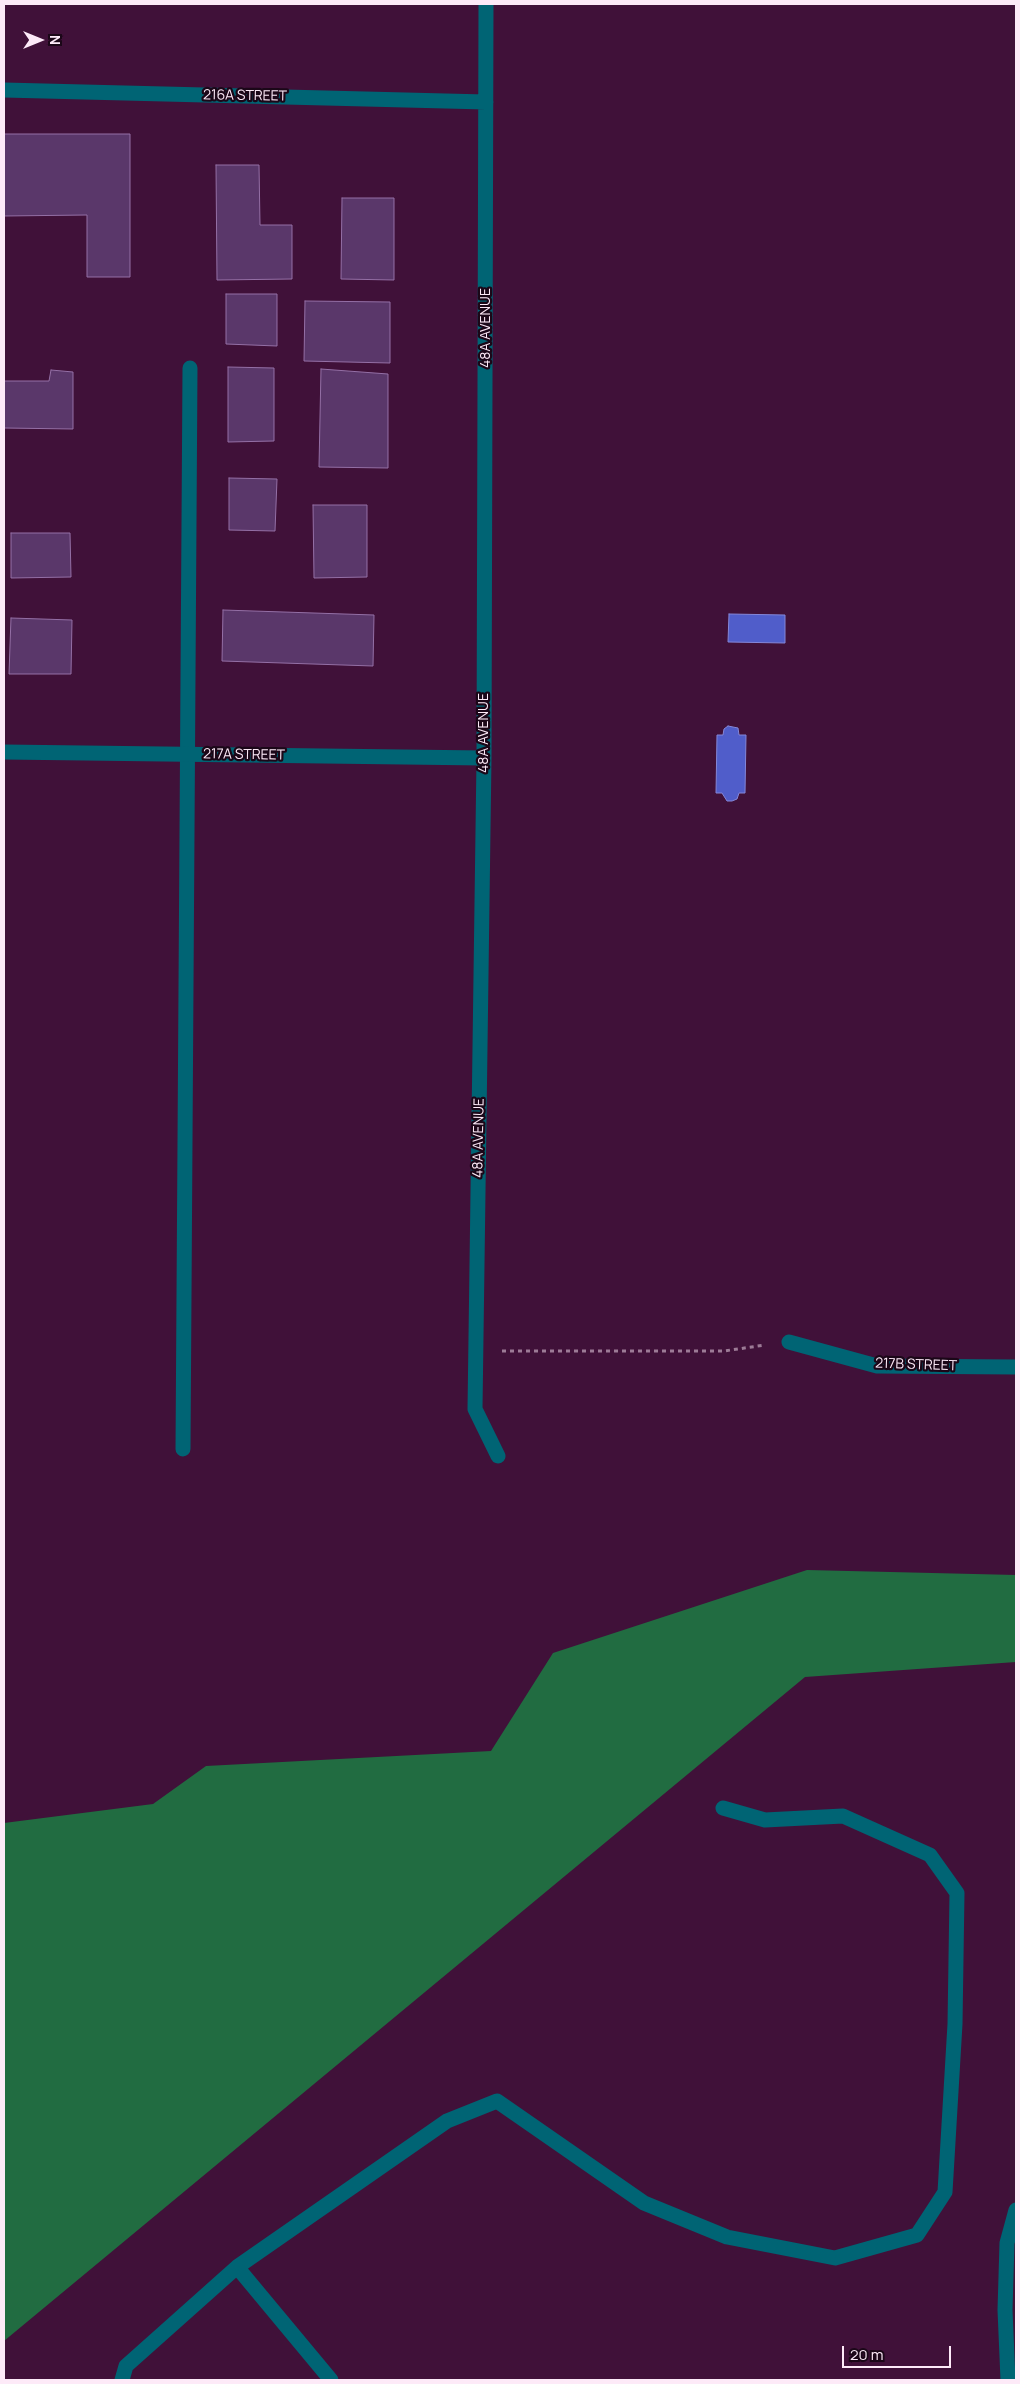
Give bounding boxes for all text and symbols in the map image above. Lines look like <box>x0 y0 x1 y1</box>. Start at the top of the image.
north arrow <box>15 15 65 65</box>
text: N <box>46 35 65 45</box>
street label: 216A STREET <box>203 87 287 105</box>
street label: 48A AVENUE <box>478 288 494 368</box>
street label: 48A AVENUE <box>476 693 492 773</box>
street label: 217A STREET <box>203 746 285 764</box>
street label: 48A AVENUE <box>470 1098 488 1178</box>
street label: 217B STREET <box>875 1355 957 1375</box>
scale bar <box>845 2336 954 2368</box>
text: 20 m <box>850 2344 883 2365</box>

